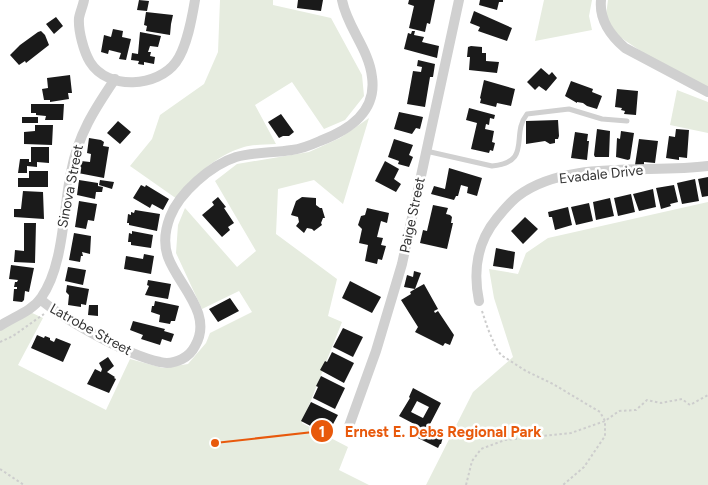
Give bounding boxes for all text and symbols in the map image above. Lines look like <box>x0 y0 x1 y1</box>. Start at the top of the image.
street label: Sinova Street <box>54 143 87 229</box>
street label: Evadale Drive <box>558 162 644 187</box>
street label: Paige Street <box>396 176 429 254</box>
street label: Latrobe Street <box>47 300 135 359</box>
callout: Ernest E. Debs Regional Park <box>310 416 551 446</box>
text: 1 <box>319 423 325 441</box>
text: Ernest E. Debs Regional Park <box>345 423 541 441</box>

